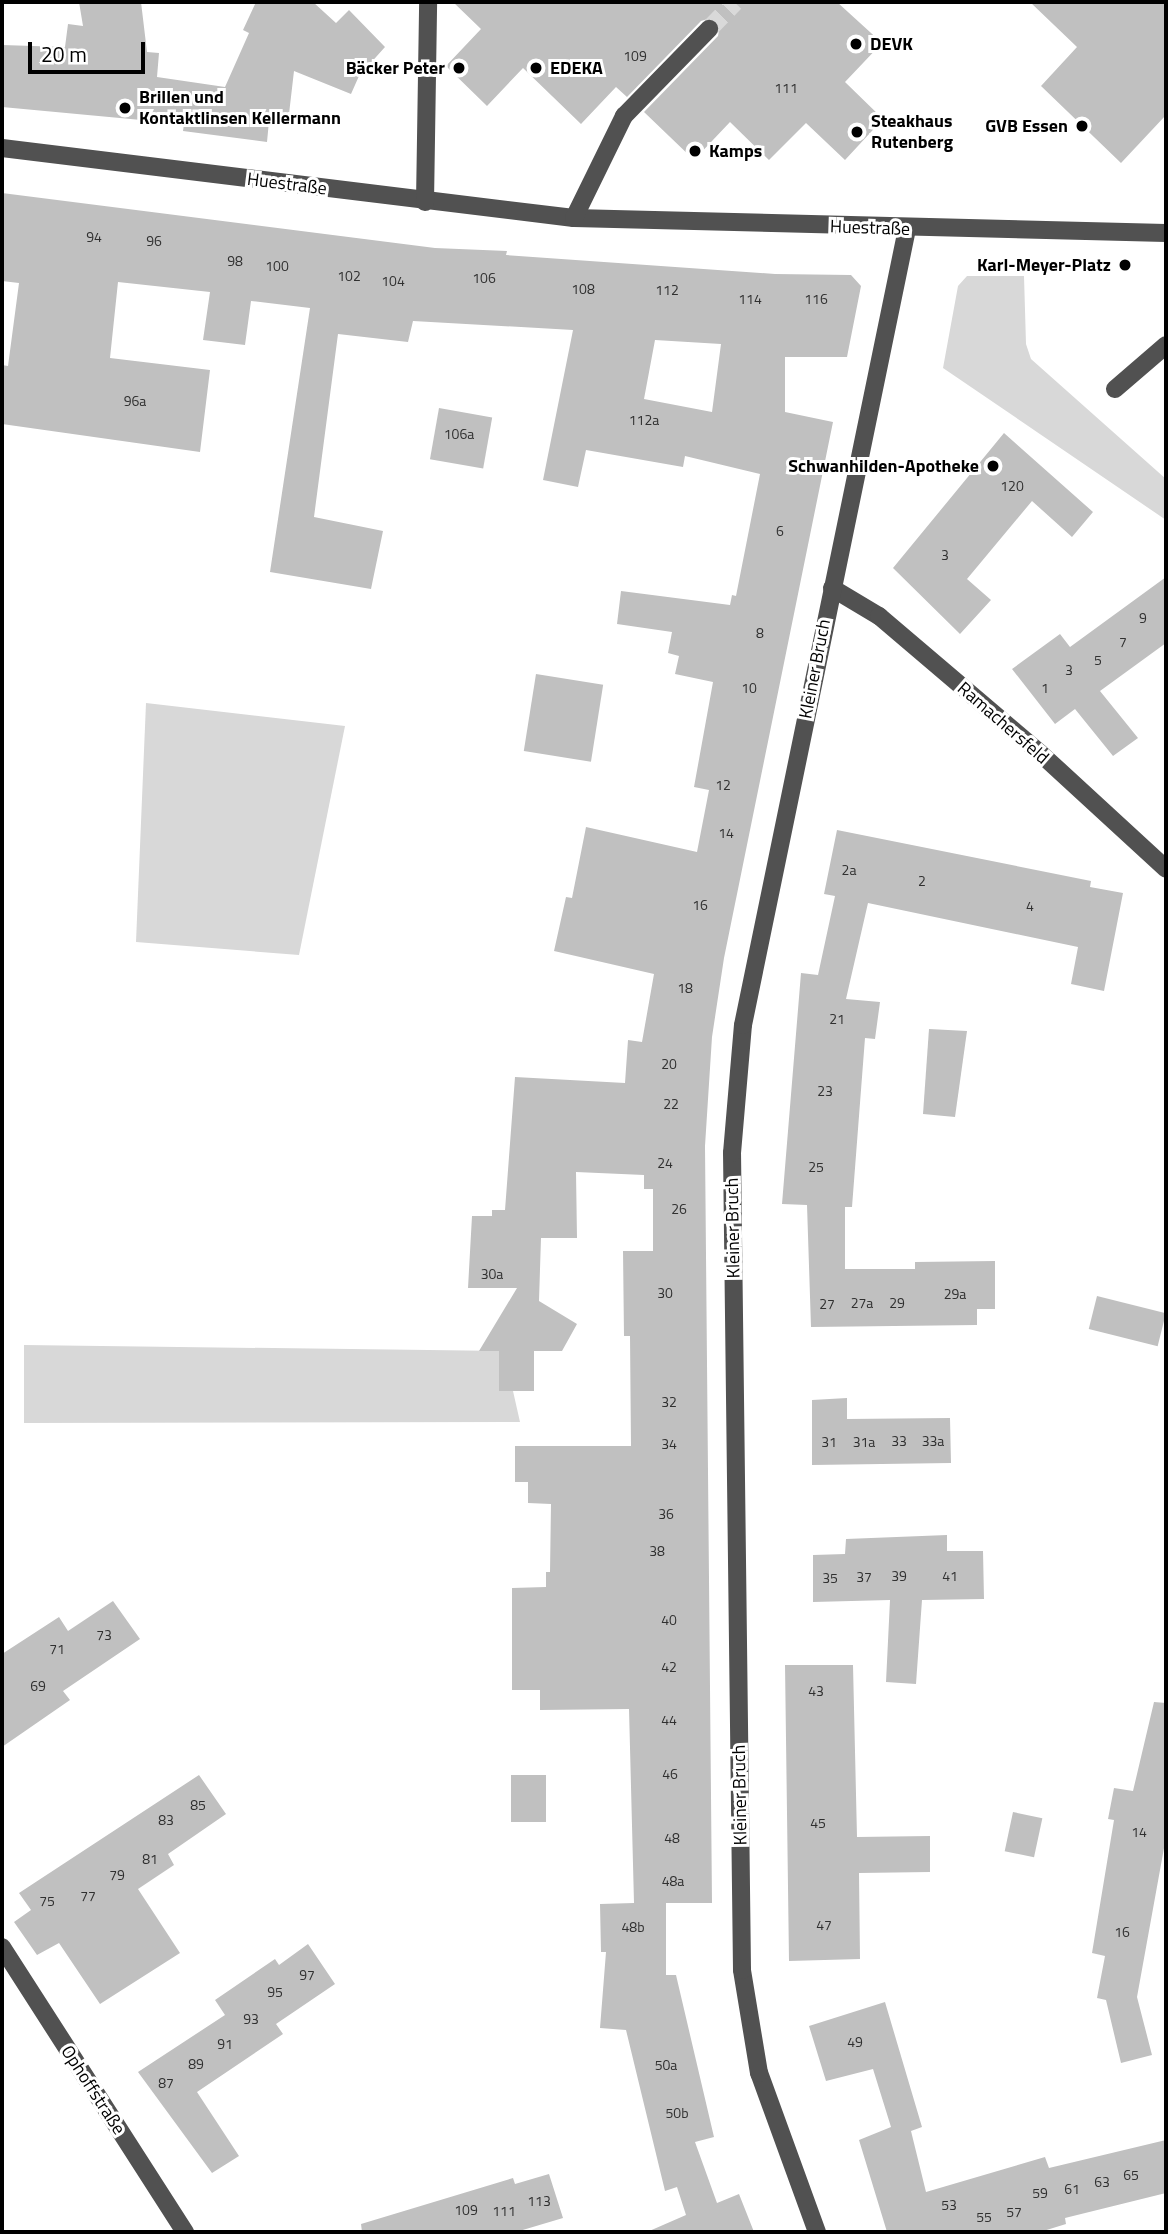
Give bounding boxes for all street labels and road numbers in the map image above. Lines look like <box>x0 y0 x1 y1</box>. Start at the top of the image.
street label: Huestraße <box>246 168 328 200</box>
street label: Huestraße <box>830 216 910 240</box>
street label: Kleiner Bruch <box>795 617 835 721</box>
street label: Ramachersfeld <box>953 677 1053 769</box>
street label: Kleiner Bruch <box>721 1177 745 1279</box>
street label: Kleiner Bruch <box>728 1744 752 1846</box>
street label: Ophoffstraße <box>56 2041 130 2139</box>

